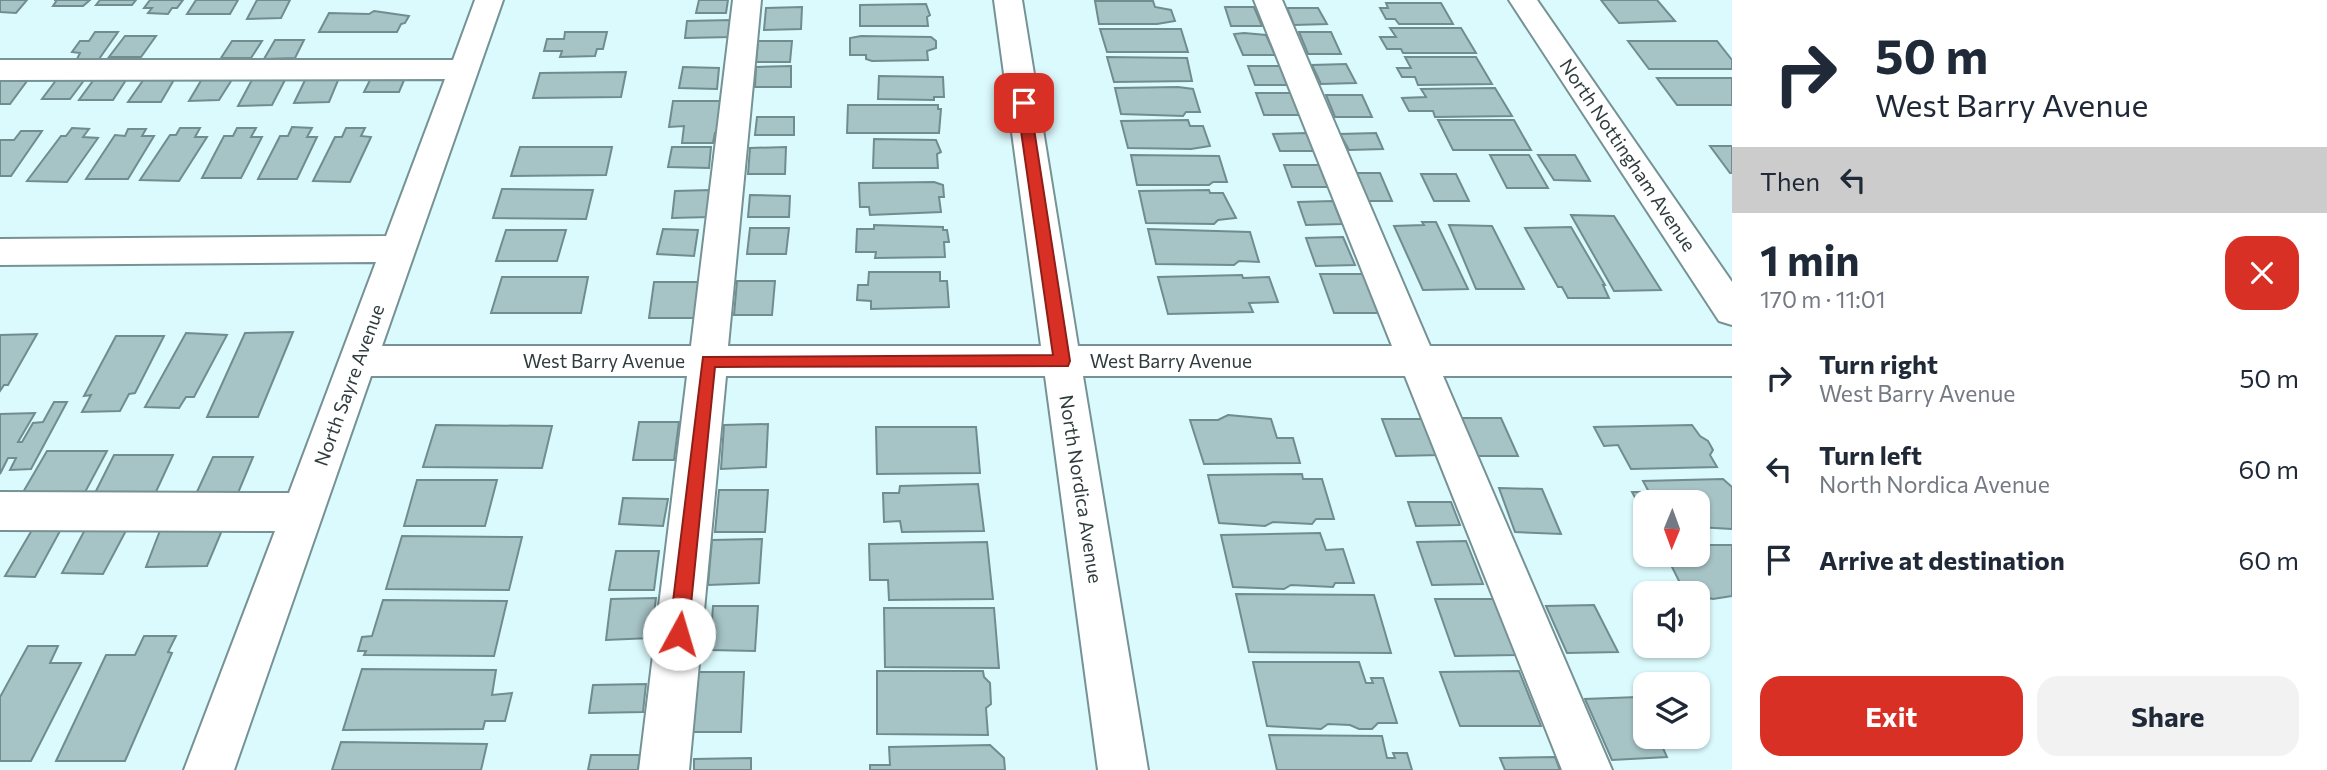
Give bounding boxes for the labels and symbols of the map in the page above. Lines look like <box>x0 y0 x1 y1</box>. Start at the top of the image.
street label: North Nottingham Avenue <box>1555 54 1701 255</box>
pin <box>994 73 1054 133</box>
street label: North Sayre Avenue <box>309 301 389 469</box>
street label: West Barry Avenue <box>523 349 685 372</box>
street label: West Barry Avenue <box>1090 349 1252 372</box>
street label: North Nordica Avenue <box>1055 393 1108 585</box>
north arrow <box>1633 490 1710 567</box>
position arrow <box>642 597 716 671</box>

